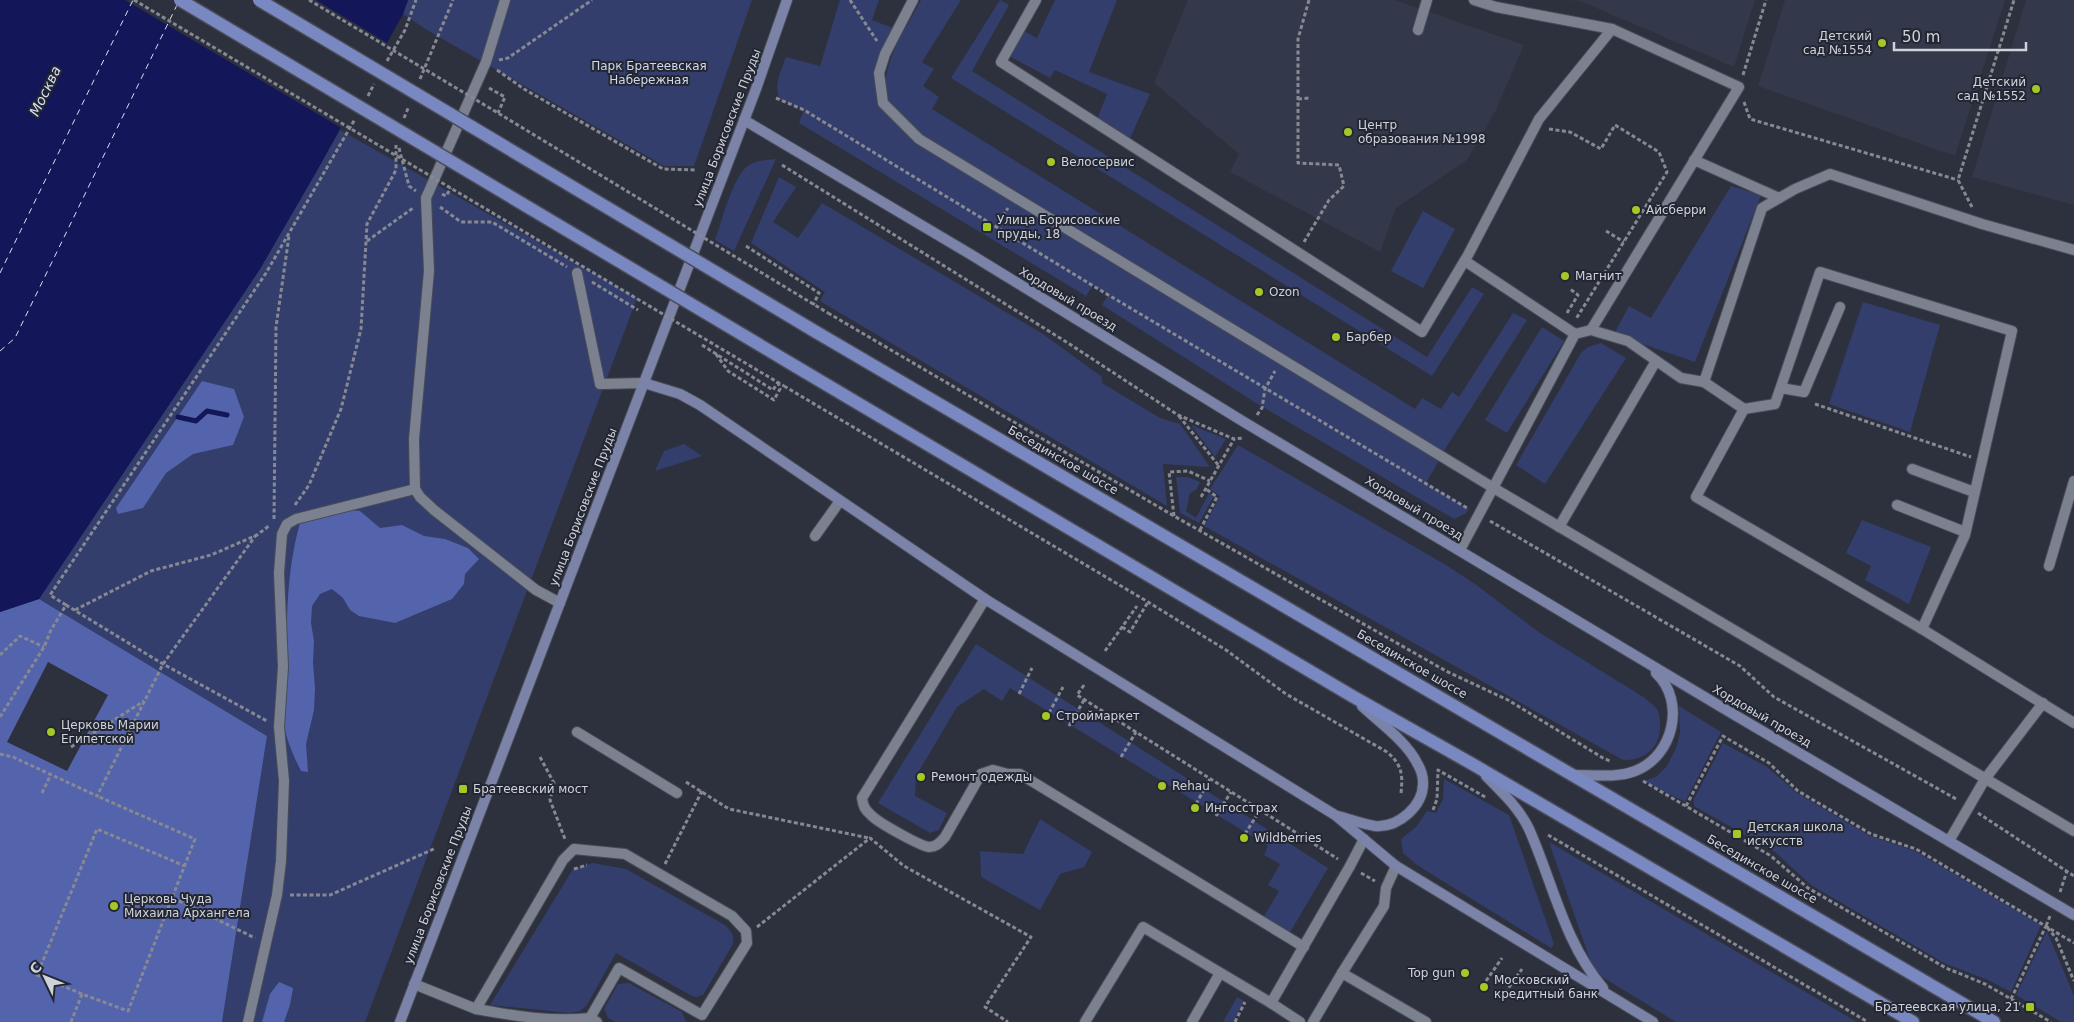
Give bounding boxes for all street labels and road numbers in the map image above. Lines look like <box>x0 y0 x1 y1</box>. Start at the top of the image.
street label: улица Борисовские Пруды <box>690 47 764 209</box>
street label: Хордовый проезд <box>1016 264 1120 334</box>
street label: Бесединское шоссе <box>1005 423 1121 497</box>
street label: улица Борисовские Пруды <box>546 426 620 588</box>
street label: Хордовый проезд <box>1362 473 1466 543</box>
street label: Бесединское шоссе <box>1354 627 1470 701</box>
street label: Хордовый проезд <box>1710 682 1814 750</box>
street label: улица Борисовские Пруды <box>401 804 475 966</box>
street label: Бесединское шоссе <box>1704 832 1820 906</box>

